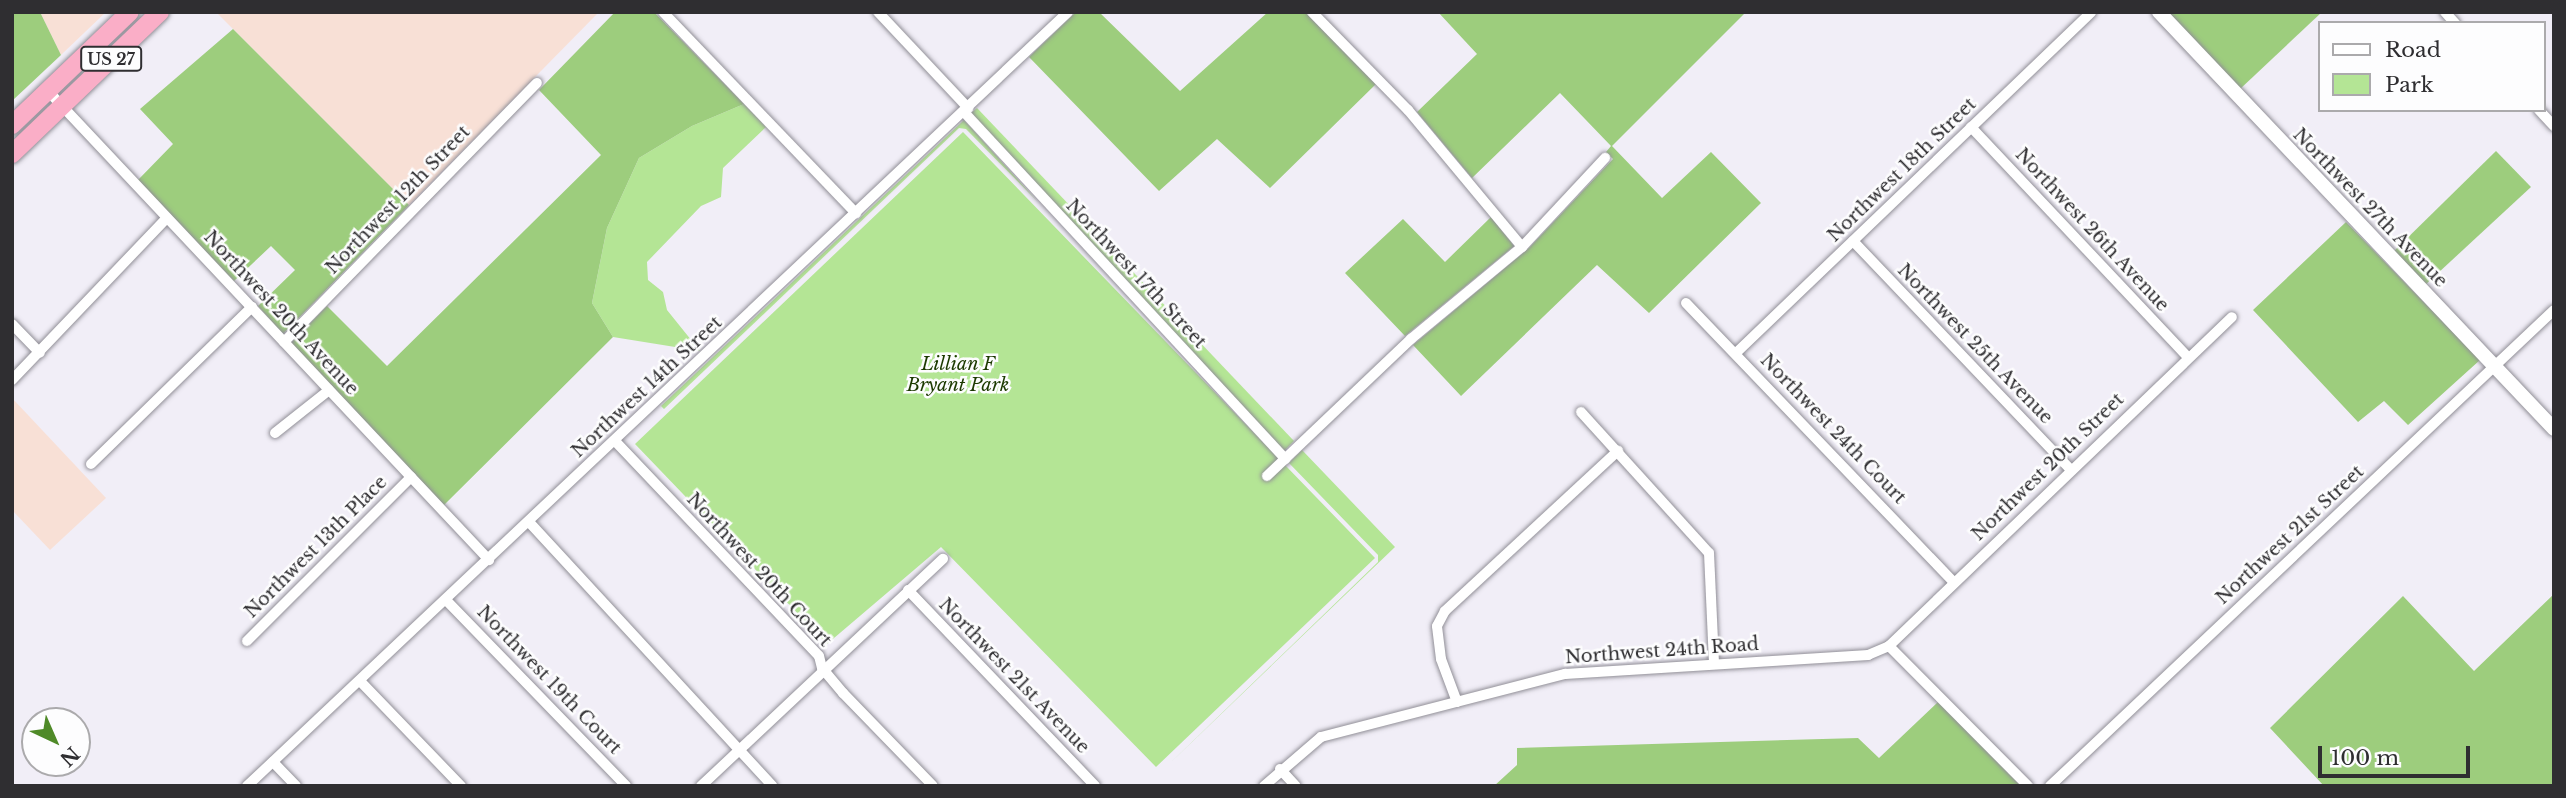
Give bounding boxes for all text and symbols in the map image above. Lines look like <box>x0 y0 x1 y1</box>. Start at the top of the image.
legend <box>2318 21 2545 112</box>
text: Road <box>2385 37 2441 63</box>
road number: US 27 <box>80 46 142 72</box>
text: Park <box>2385 72 2434 98</box>
street label: Northwest 18th Street <box>1823 94 1981 246</box>
street label: Northwest 12th Street <box>321 121 475 279</box>
street label: Northwest 27th Avenue <box>2288 124 2452 292</box>
street label: Northwest 26th Avenue <box>2010 144 2174 316</box>
street label: Northwest 17th Street <box>1061 195 1211 353</box>
street label: Northwest 20th Avenue <box>199 226 363 400</box>
street label: Northwest 25th Avenue <box>1893 259 2057 429</box>
street label: Northwest 14th Street <box>567 312 727 462</box>
street label: Northwest 24th Court <box>1756 350 1910 508</box>
park label: Lillian F Bryant Park <box>907 354 1009 396</box>
street label: Northwest 20th Street <box>1968 389 2128 545</box>
street label: Northwest 21st Street <box>2212 461 2368 609</box>
street label: Northwest 13th Place <box>240 471 392 623</box>
street label: Northwest 20th Court <box>682 489 836 651</box>
street label: Northwest 21st Avenue <box>934 594 1094 758</box>
street label: Northwest 19th Court <box>472 601 626 759</box>
street label: Northwest 24th Road <box>1564 633 1760 669</box>
north arrow <box>21 707 91 777</box>
scale bar <box>2321 732 2473 776</box>
text: N <box>55 742 84 771</box>
text: 100 m <box>2331 745 2399 771</box>

